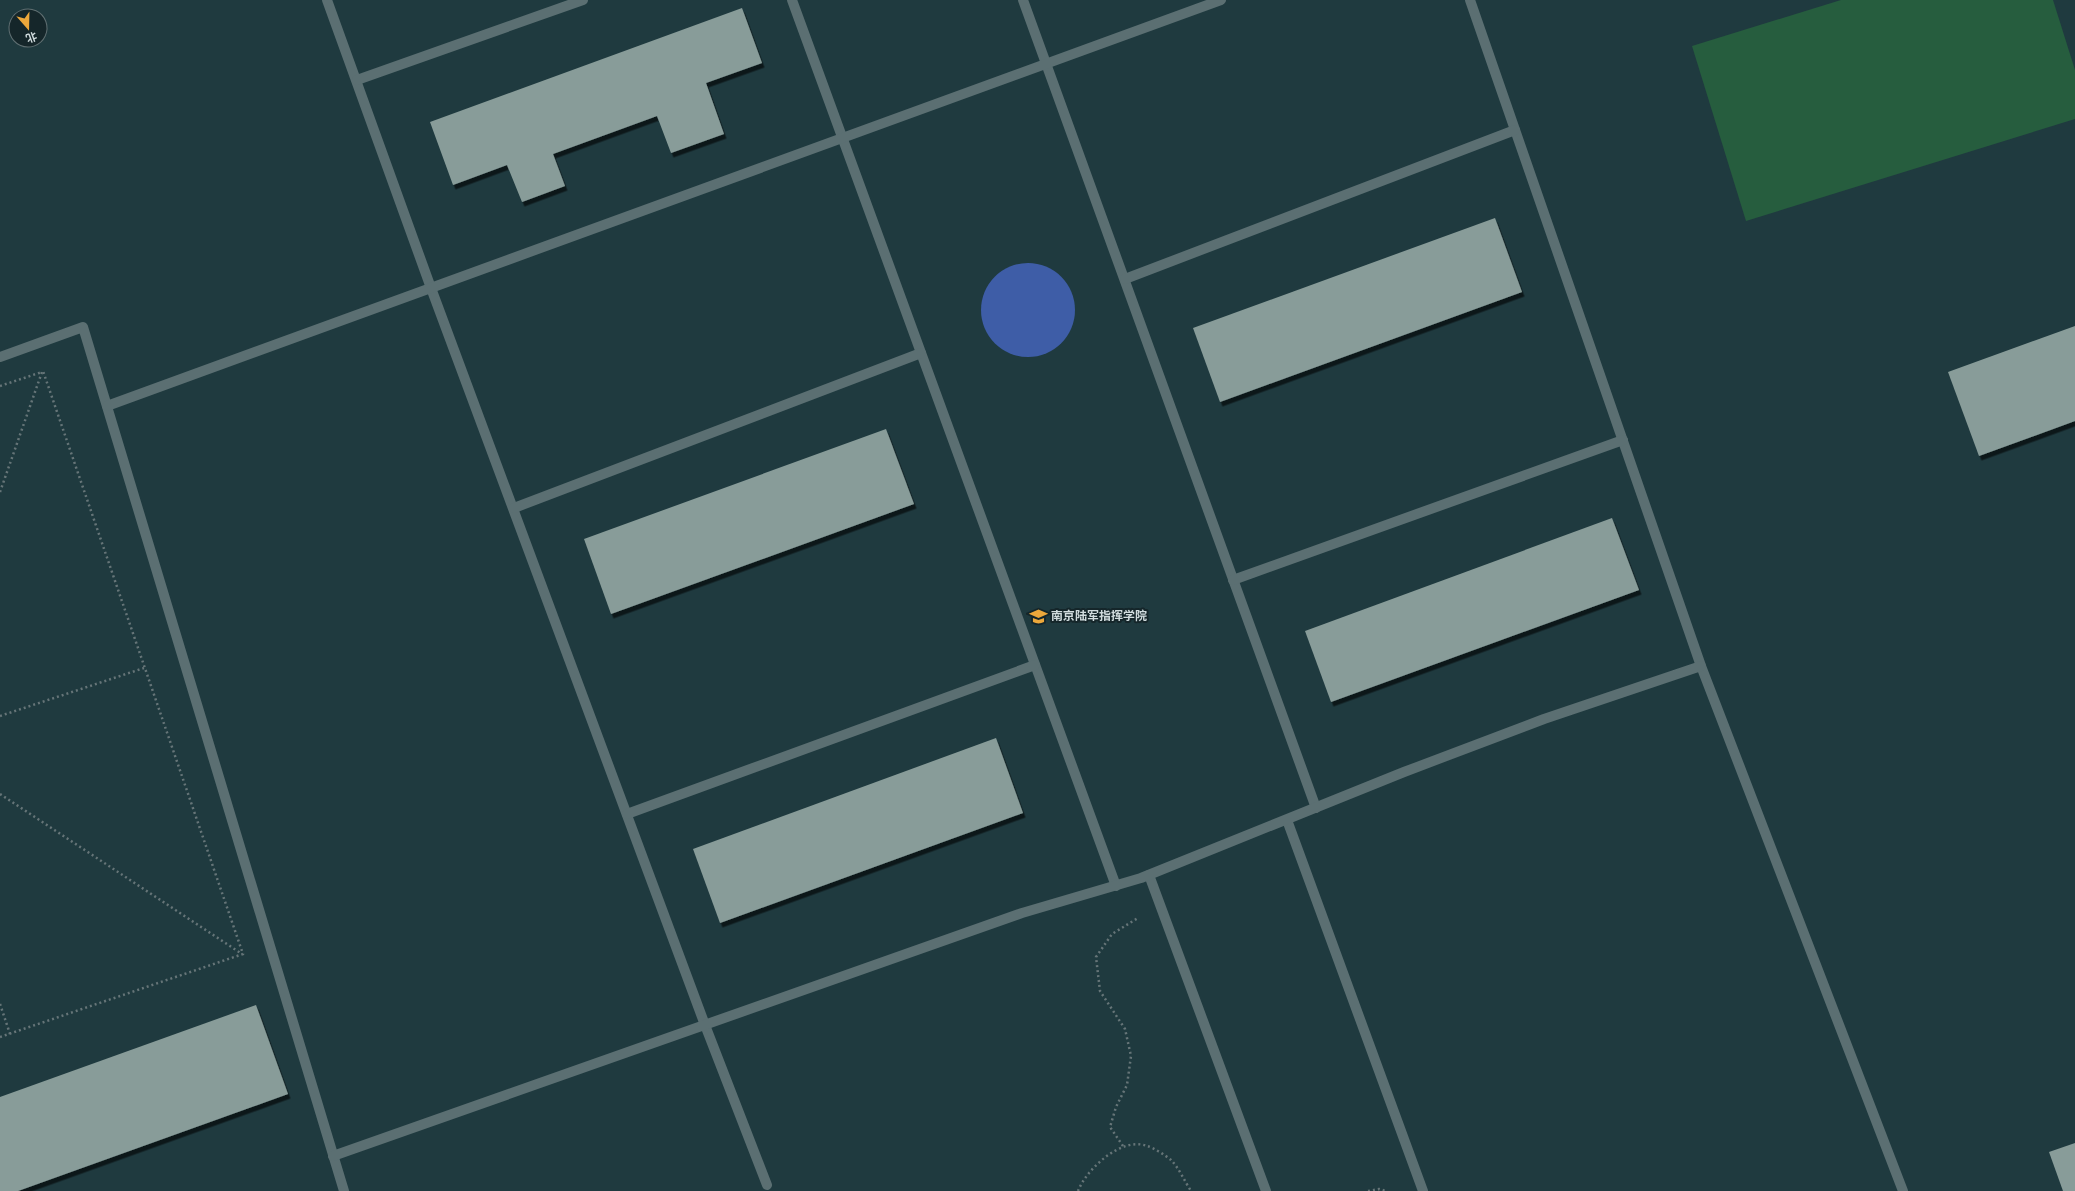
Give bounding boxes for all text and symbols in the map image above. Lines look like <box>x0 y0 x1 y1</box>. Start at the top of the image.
north arrow <box>8 8 48 48</box>
text: 北 <box>24 30 39 45</box>
school or university icon: 南京陆军指挥学院 <box>1028 606 1048 626</box>
place label: 南京陆军指挥学院 <box>1051 609 1147 623</box>

